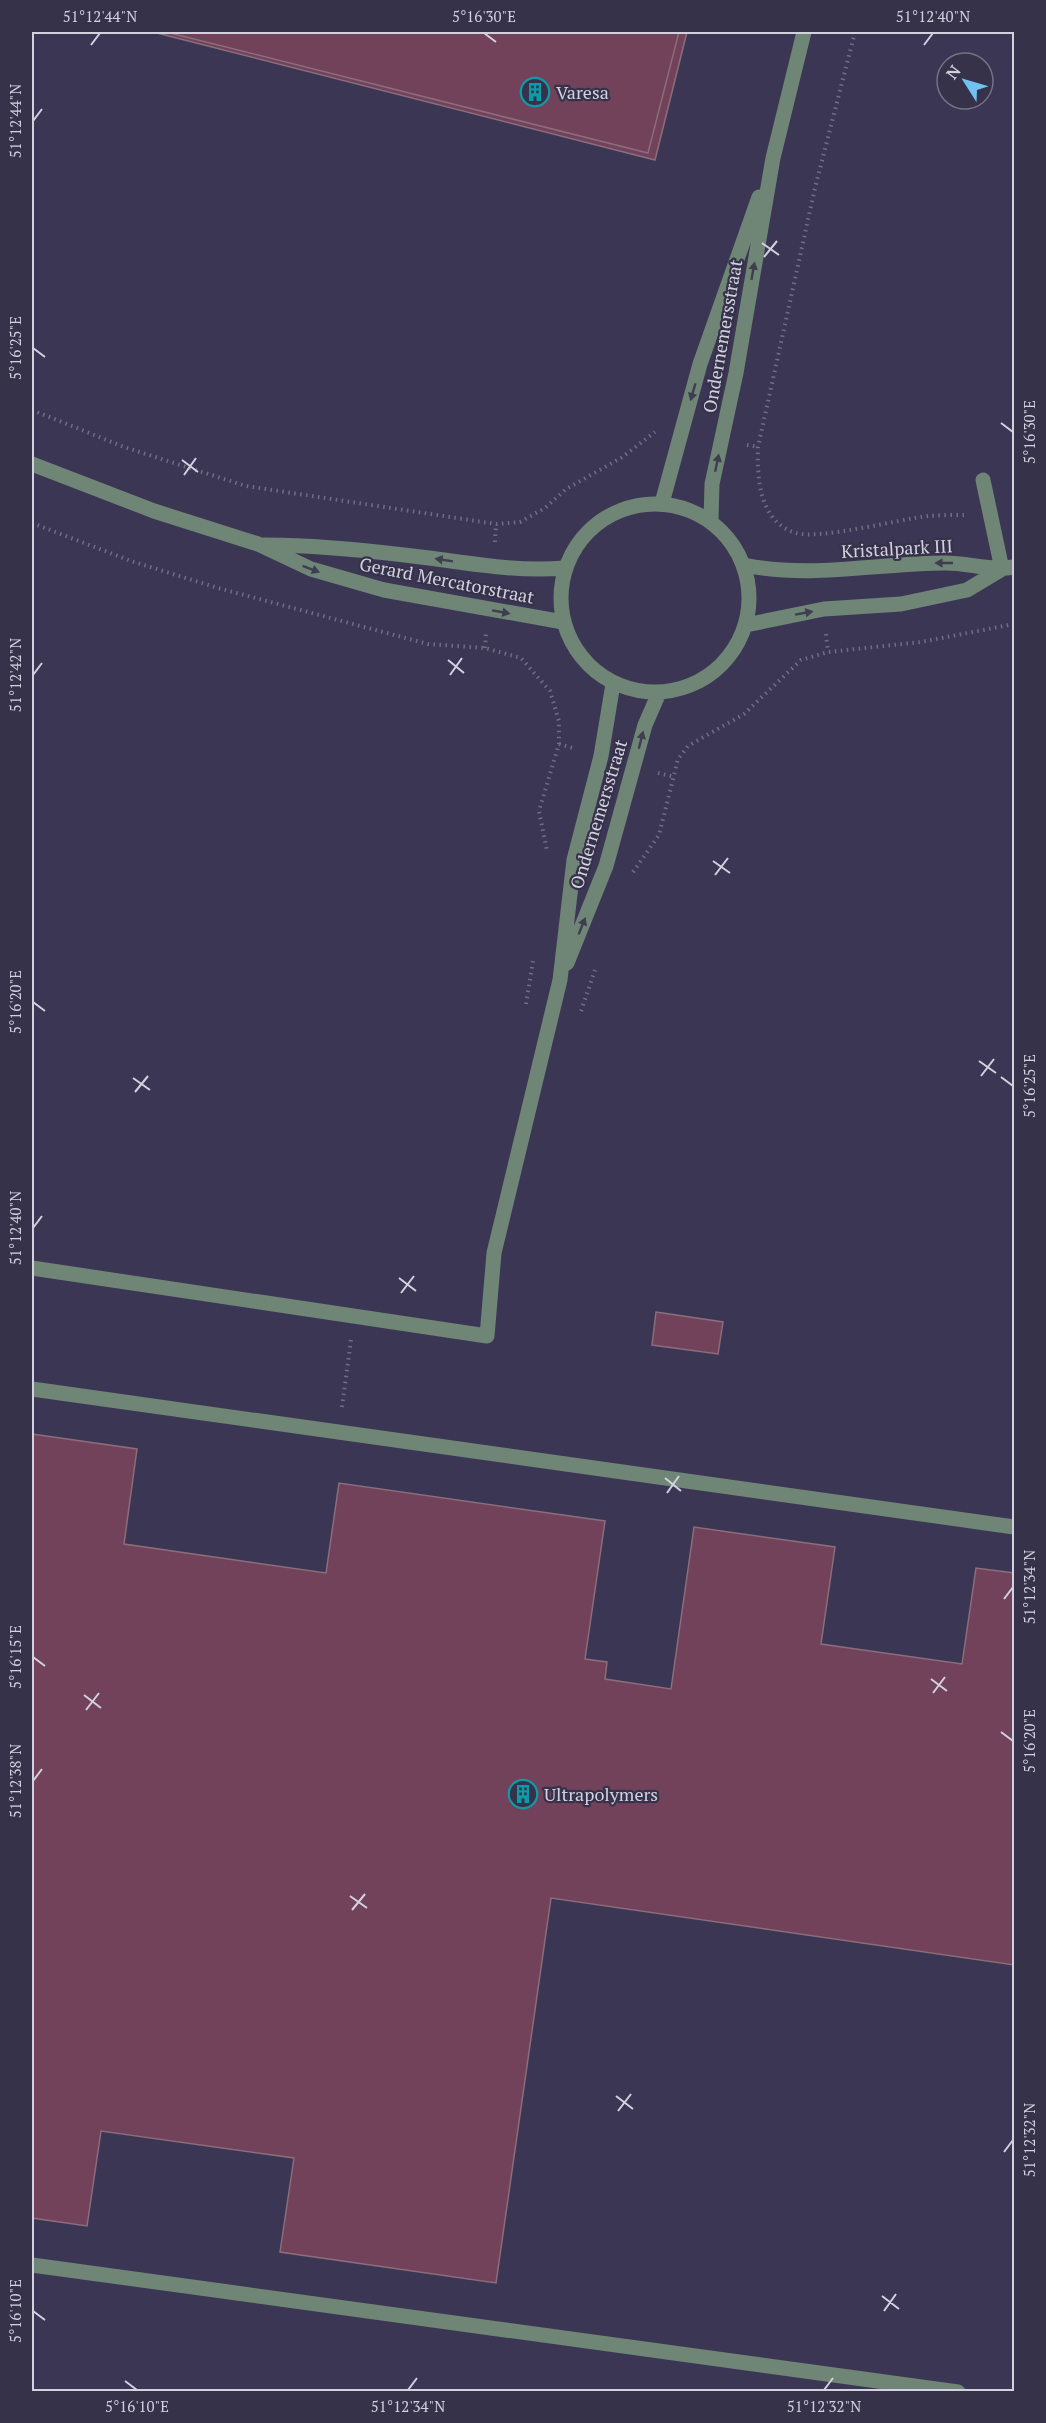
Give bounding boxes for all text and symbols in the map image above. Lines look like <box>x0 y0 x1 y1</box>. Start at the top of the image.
text: 51°12'44"N <box>63 6 137 26</box>
text: 5°16'30"E <box>452 6 516 26</box>
text: 51°12'40"N <box>896 6 970 26</box>
north arrow <box>935 51 995 111</box>
text: N <box>941 61 965 83</box>
building icon: Varesa <box>519 76 551 108</box>
place label: Varesa <box>556 80 609 104</box>
text: 51°12'44"N <box>5 84 25 158</box>
street label: Ondernemersstraat <box>697 257 747 415</box>
one-way arrow <box>749 262 758 281</box>
text: 5°16'25"E <box>5 316 25 380</box>
one-way arrow <box>688 383 697 401</box>
text: 5°16'30"E <box>1019 400 1039 464</box>
one-way arrow <box>712 453 722 472</box>
street label: Kristalpark III <box>841 533 953 563</box>
street label: Gerard Mercatorstraat <box>358 551 537 609</box>
one-way arrow <box>435 556 454 565</box>
one-way arrow <box>934 558 953 568</box>
one-way arrow <box>303 564 321 574</box>
one-way arrow <box>492 607 511 616</box>
one-way arrow <box>794 608 813 617</box>
text: 51°12'42"N <box>5 638 25 712</box>
one-way arrow <box>637 731 647 749</box>
street label: Ondernemersstraat <box>564 736 632 892</box>
one-way arrow <box>577 916 587 934</box>
text: 5°16'20"E <box>5 970 25 1034</box>
text: 5°16'25"E <box>1019 1054 1039 1118</box>
text: 51°12'40"N <box>5 1191 25 1265</box>
text: 51°12'34"N <box>1019 1550 1039 1624</box>
text: 5°16'15"E <box>5 1625 25 1689</box>
text: 5°16'20"E <box>1019 1709 1039 1773</box>
text: 51°12'38"N <box>5 1744 25 1818</box>
building icon: Ultrapolymers <box>507 1778 539 1810</box>
place label: Ultrapolymers <box>544 1782 658 1806</box>
text: 51°12'32"N <box>1019 2103 1039 2177</box>
text: 5°16'10"E <box>5 2279 25 2343</box>
text: 5°16'10"E <box>105 2396 169 2416</box>
text: 51°12'34"N <box>371 2396 445 2416</box>
text: 51°12'32"N <box>787 2396 861 2416</box>

